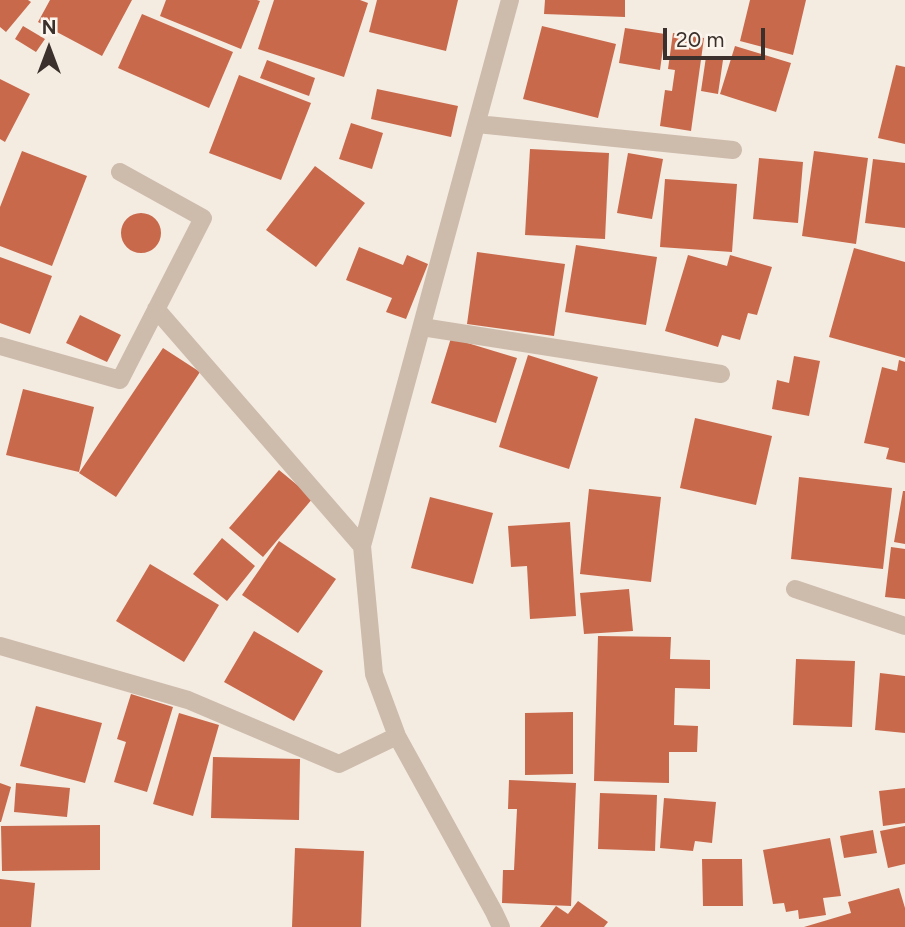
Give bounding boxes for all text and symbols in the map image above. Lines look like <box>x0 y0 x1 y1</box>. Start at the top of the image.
north arrow <box>14 14 84 84</box>
scale bar <box>667 14 768 58</box>
text: N <box>42 16 56 39</box>
text: 20 m <box>676 27 724 52</box>

